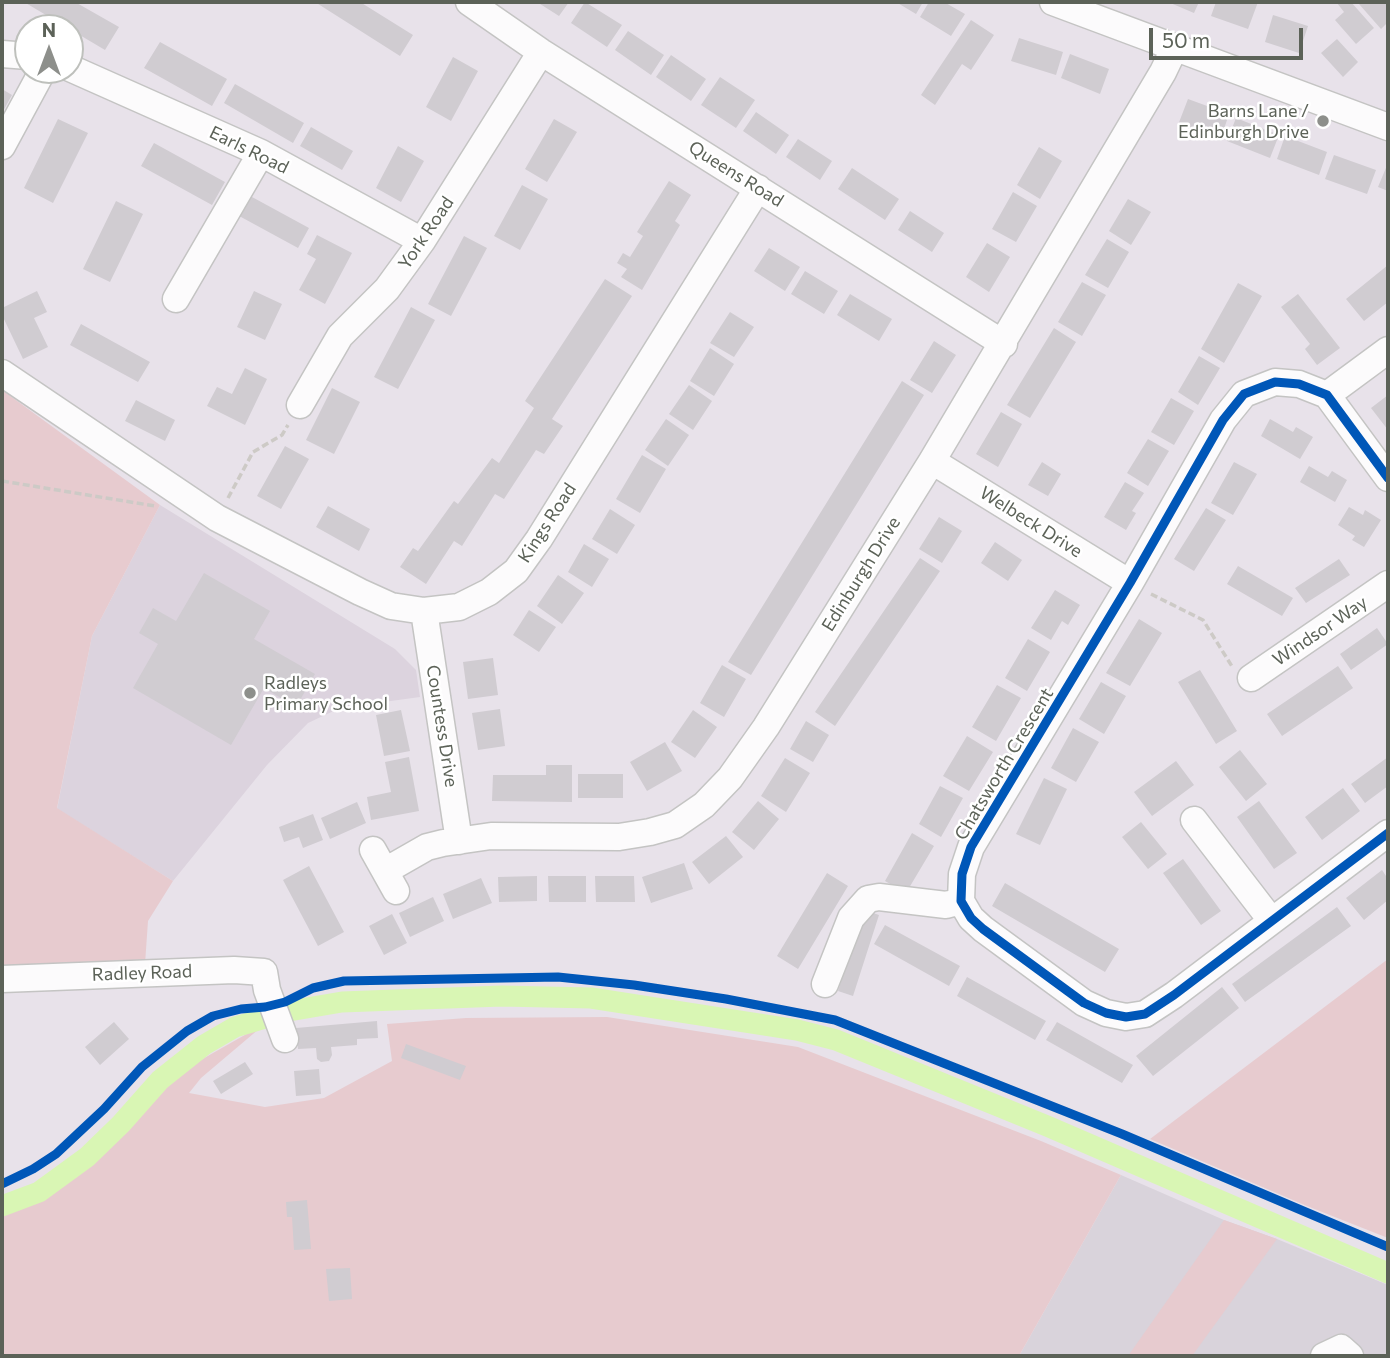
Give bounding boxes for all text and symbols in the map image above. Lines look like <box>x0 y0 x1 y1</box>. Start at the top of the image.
north arrow <box>14 14 84 84</box>
scale bar <box>1152 14 1306 58</box>
text: N <box>42 18 56 41</box>
text: 50 m <box>1162 27 1210 52</box>
place label: Barns Lane / Edinburgh Drive <box>1178 100 1309 142</box>
marker: Barns Lane / Edinburgh Drive <box>1315 113 1331 129</box>
street label: Earls Road <box>206 122 292 178</box>
street label: Queens Road <box>685 136 787 212</box>
street label: York Road <box>394 192 458 274</box>
street label: Kings Road <box>513 479 581 567</box>
street label: Welbeck Drive <box>976 482 1086 562</box>
street label: Edinburgh Drive <box>817 513 905 635</box>
street label: Windsor Way <box>1269 592 1371 670</box>
street label: Countess Drive <box>422 663 462 789</box>
place label: Radleys Primary School <box>264 672 388 714</box>
street label: Chatsworth Crescent <box>950 684 1058 844</box>
marker: Radleys Primary School <box>242 685 258 701</box>
street label: Radley Road <box>91 960 193 986</box>

